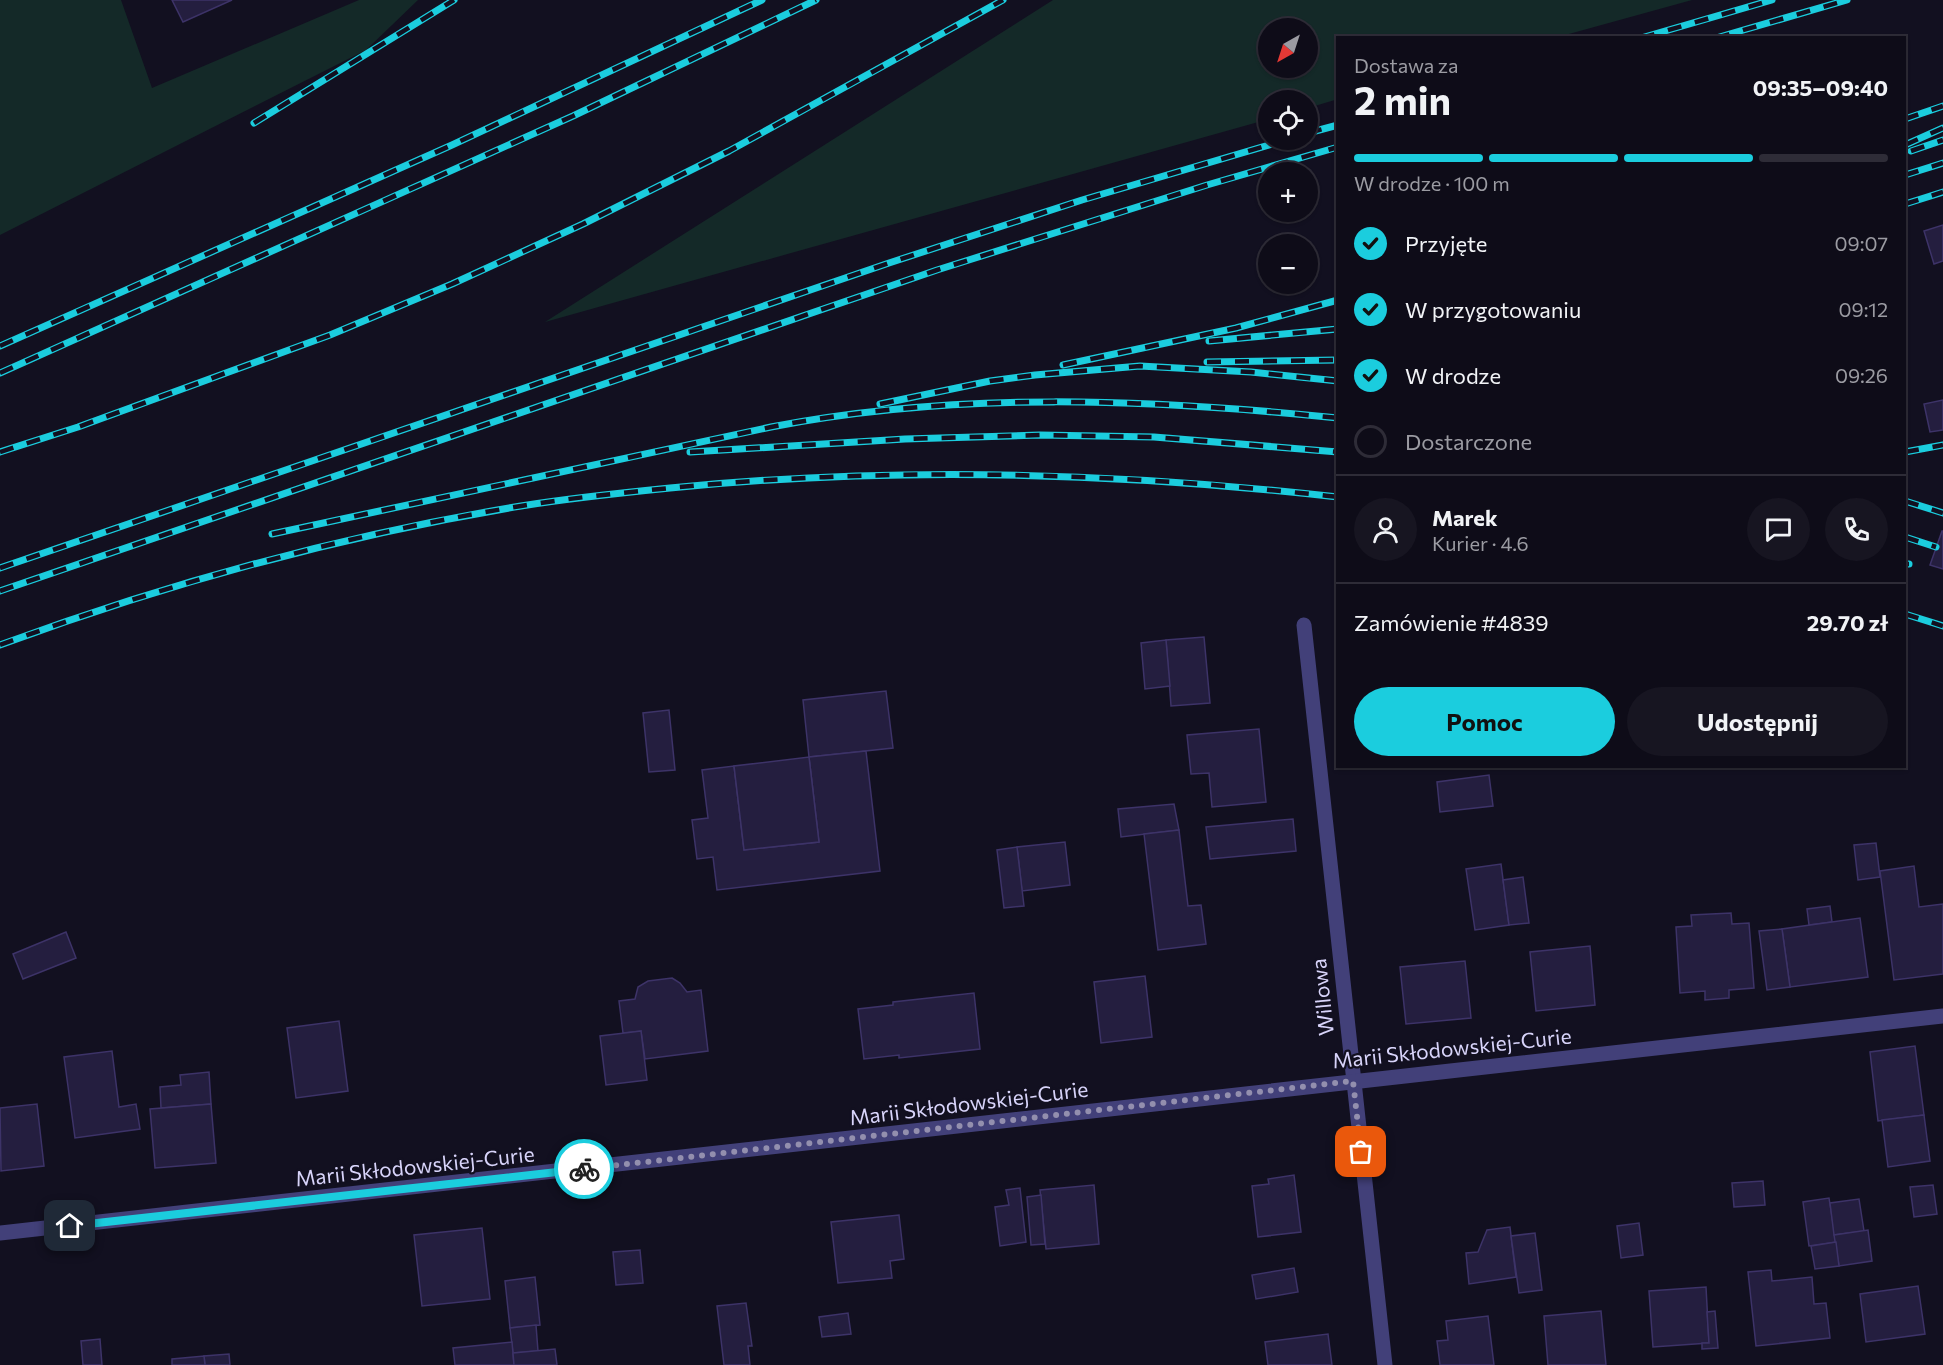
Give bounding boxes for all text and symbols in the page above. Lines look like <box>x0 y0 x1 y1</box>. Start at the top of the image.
north arrow <box>1258 18 1318 78</box>
map controls <box>1258 18 1318 294</box>
text: Dostawa za <box>1354 53 1458 77</box>
text: 09:35–09:40 <box>1753 74 1888 101</box>
text: 2 min <box>1354 75 1451 123</box>
button: locate <box>1258 90 1318 150</box>
button: + <box>1258 162 1318 222</box>
text: W drodze · 100 m <box>1354 171 1510 195</box>
icon: check <box>1354 227 1387 260</box>
text: Przyjęte <box>1405 230 1487 257</box>
text: 09:07 <box>1835 231 1888 255</box>
button: − <box>1258 234 1318 294</box>
icon: check <box>1354 293 1387 326</box>
text: W przygotowaniu <box>1405 296 1581 323</box>
text: 09:12 <box>1838 297 1888 321</box>
icon: check <box>1354 359 1387 392</box>
text: W drodze <box>1405 362 1501 389</box>
text: 09:26 <box>1835 363 1888 387</box>
text: Dostarczone <box>1405 428 1532 455</box>
button: person <box>1354 498 1417 561</box>
button: chat <box>1747 498 1810 561</box>
button: phone <box>1825 498 1888 561</box>
text: Marek <box>1432 504 1498 531</box>
text: Kurier · 4.6 <box>1432 531 1529 555</box>
text: Zamówienie #4839 <box>1354 609 1549 636</box>
text: 29.70 zł <box>1807 609 1888 636</box>
button: Pomoc <box>1354 687 1615 756</box>
button: Udostępnij <box>1627 687 1888 756</box>
street label: Willowa <box>1305 957 1338 1037</box>
street label: Marii Skłodowskiej-Curie <box>1331 1023 1573 1073</box>
street label: Marii Skłodowskiej-Curie <box>848 1075 1090 1130</box>
pin <box>1335 1126 1386 1177</box>
icon: bag <box>1344 1135 1377 1168</box>
courier <box>554 1139 614 1199</box>
street label: Marii Skłodowskiej-Curie <box>294 1141 536 1191</box>
icon: bike <box>568 1153 601 1186</box>
pin <box>44 1200 95 1251</box>
icon: home <box>53 1209 86 1242</box>

